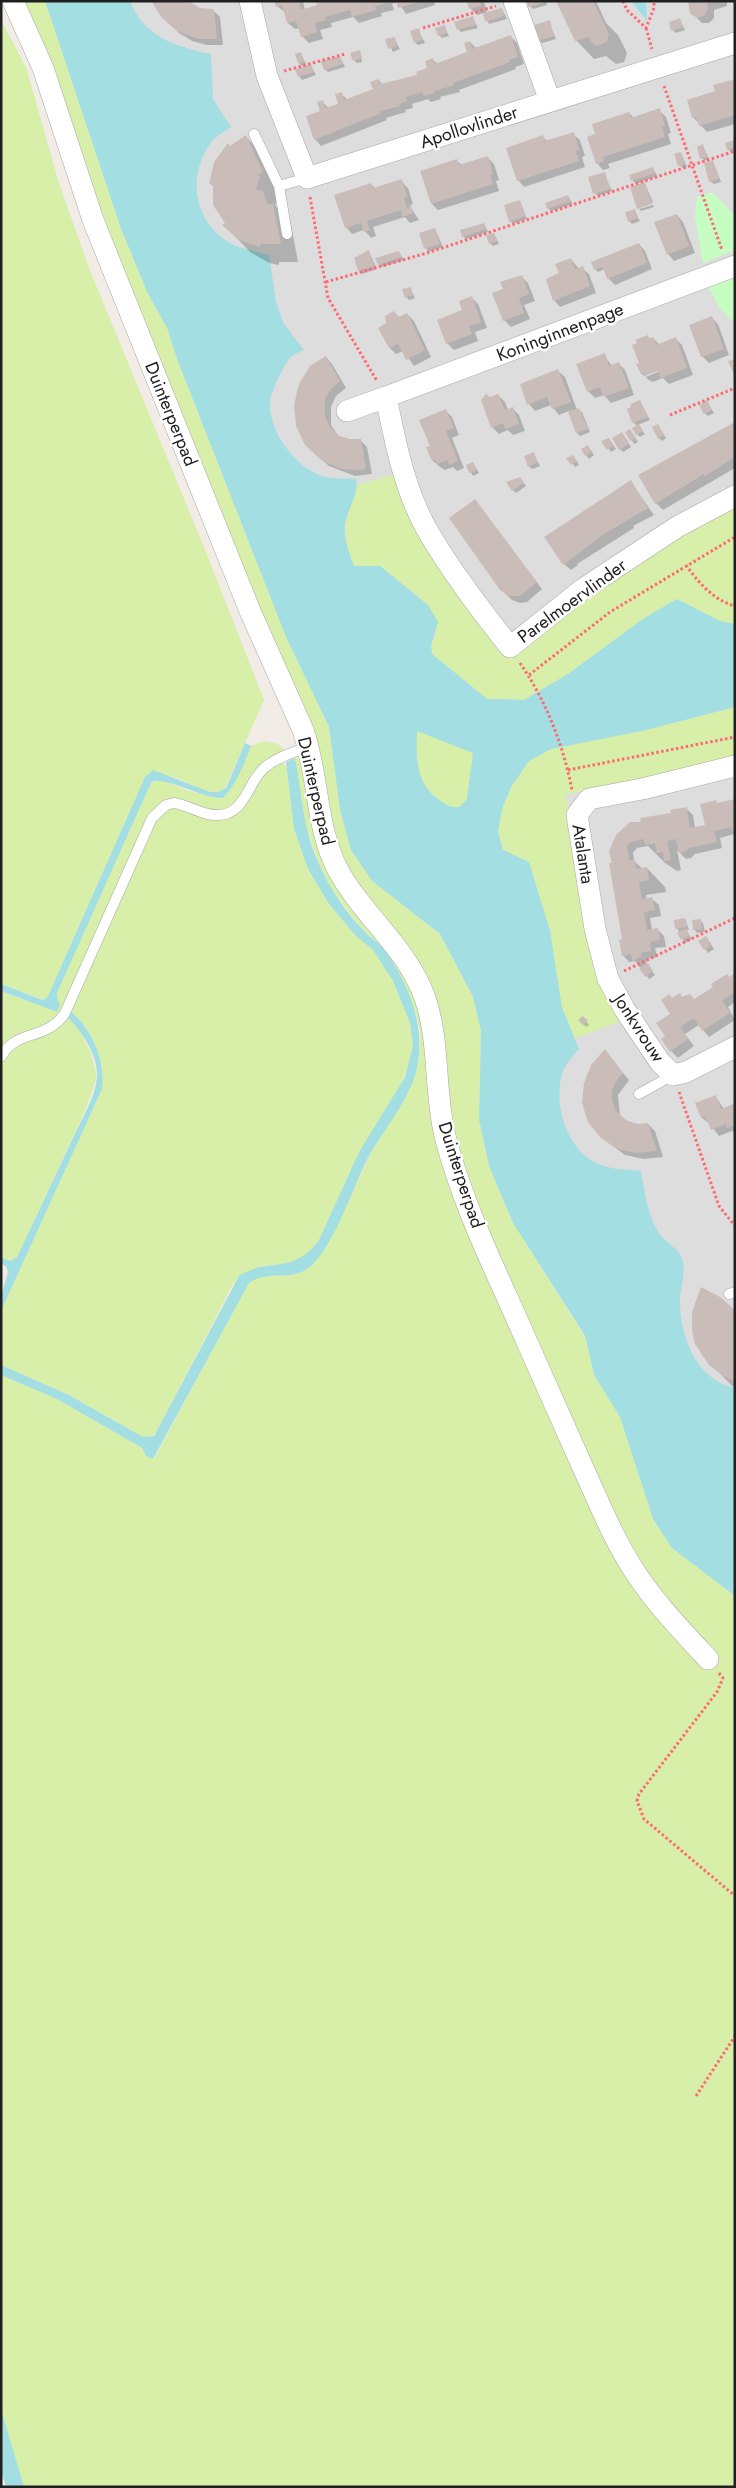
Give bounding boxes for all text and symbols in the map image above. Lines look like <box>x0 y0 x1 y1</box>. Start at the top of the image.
street label: Apollovlinder <box>417 99 522 155</box>
street label: Koninginnenpage <box>493 296 627 368</box>
street label: Duinterperpad <box>138 358 204 470</box>
street label: Parelmoervlinder <box>512 552 633 649</box>
street label: Duinterperpad <box>291 734 341 848</box>
street label: Atalanta <box>565 822 601 886</box>
street label: Jonkvrouw <box>606 987 671 1068</box>
street label: Duinterperpad <box>432 1118 490 1232</box>

